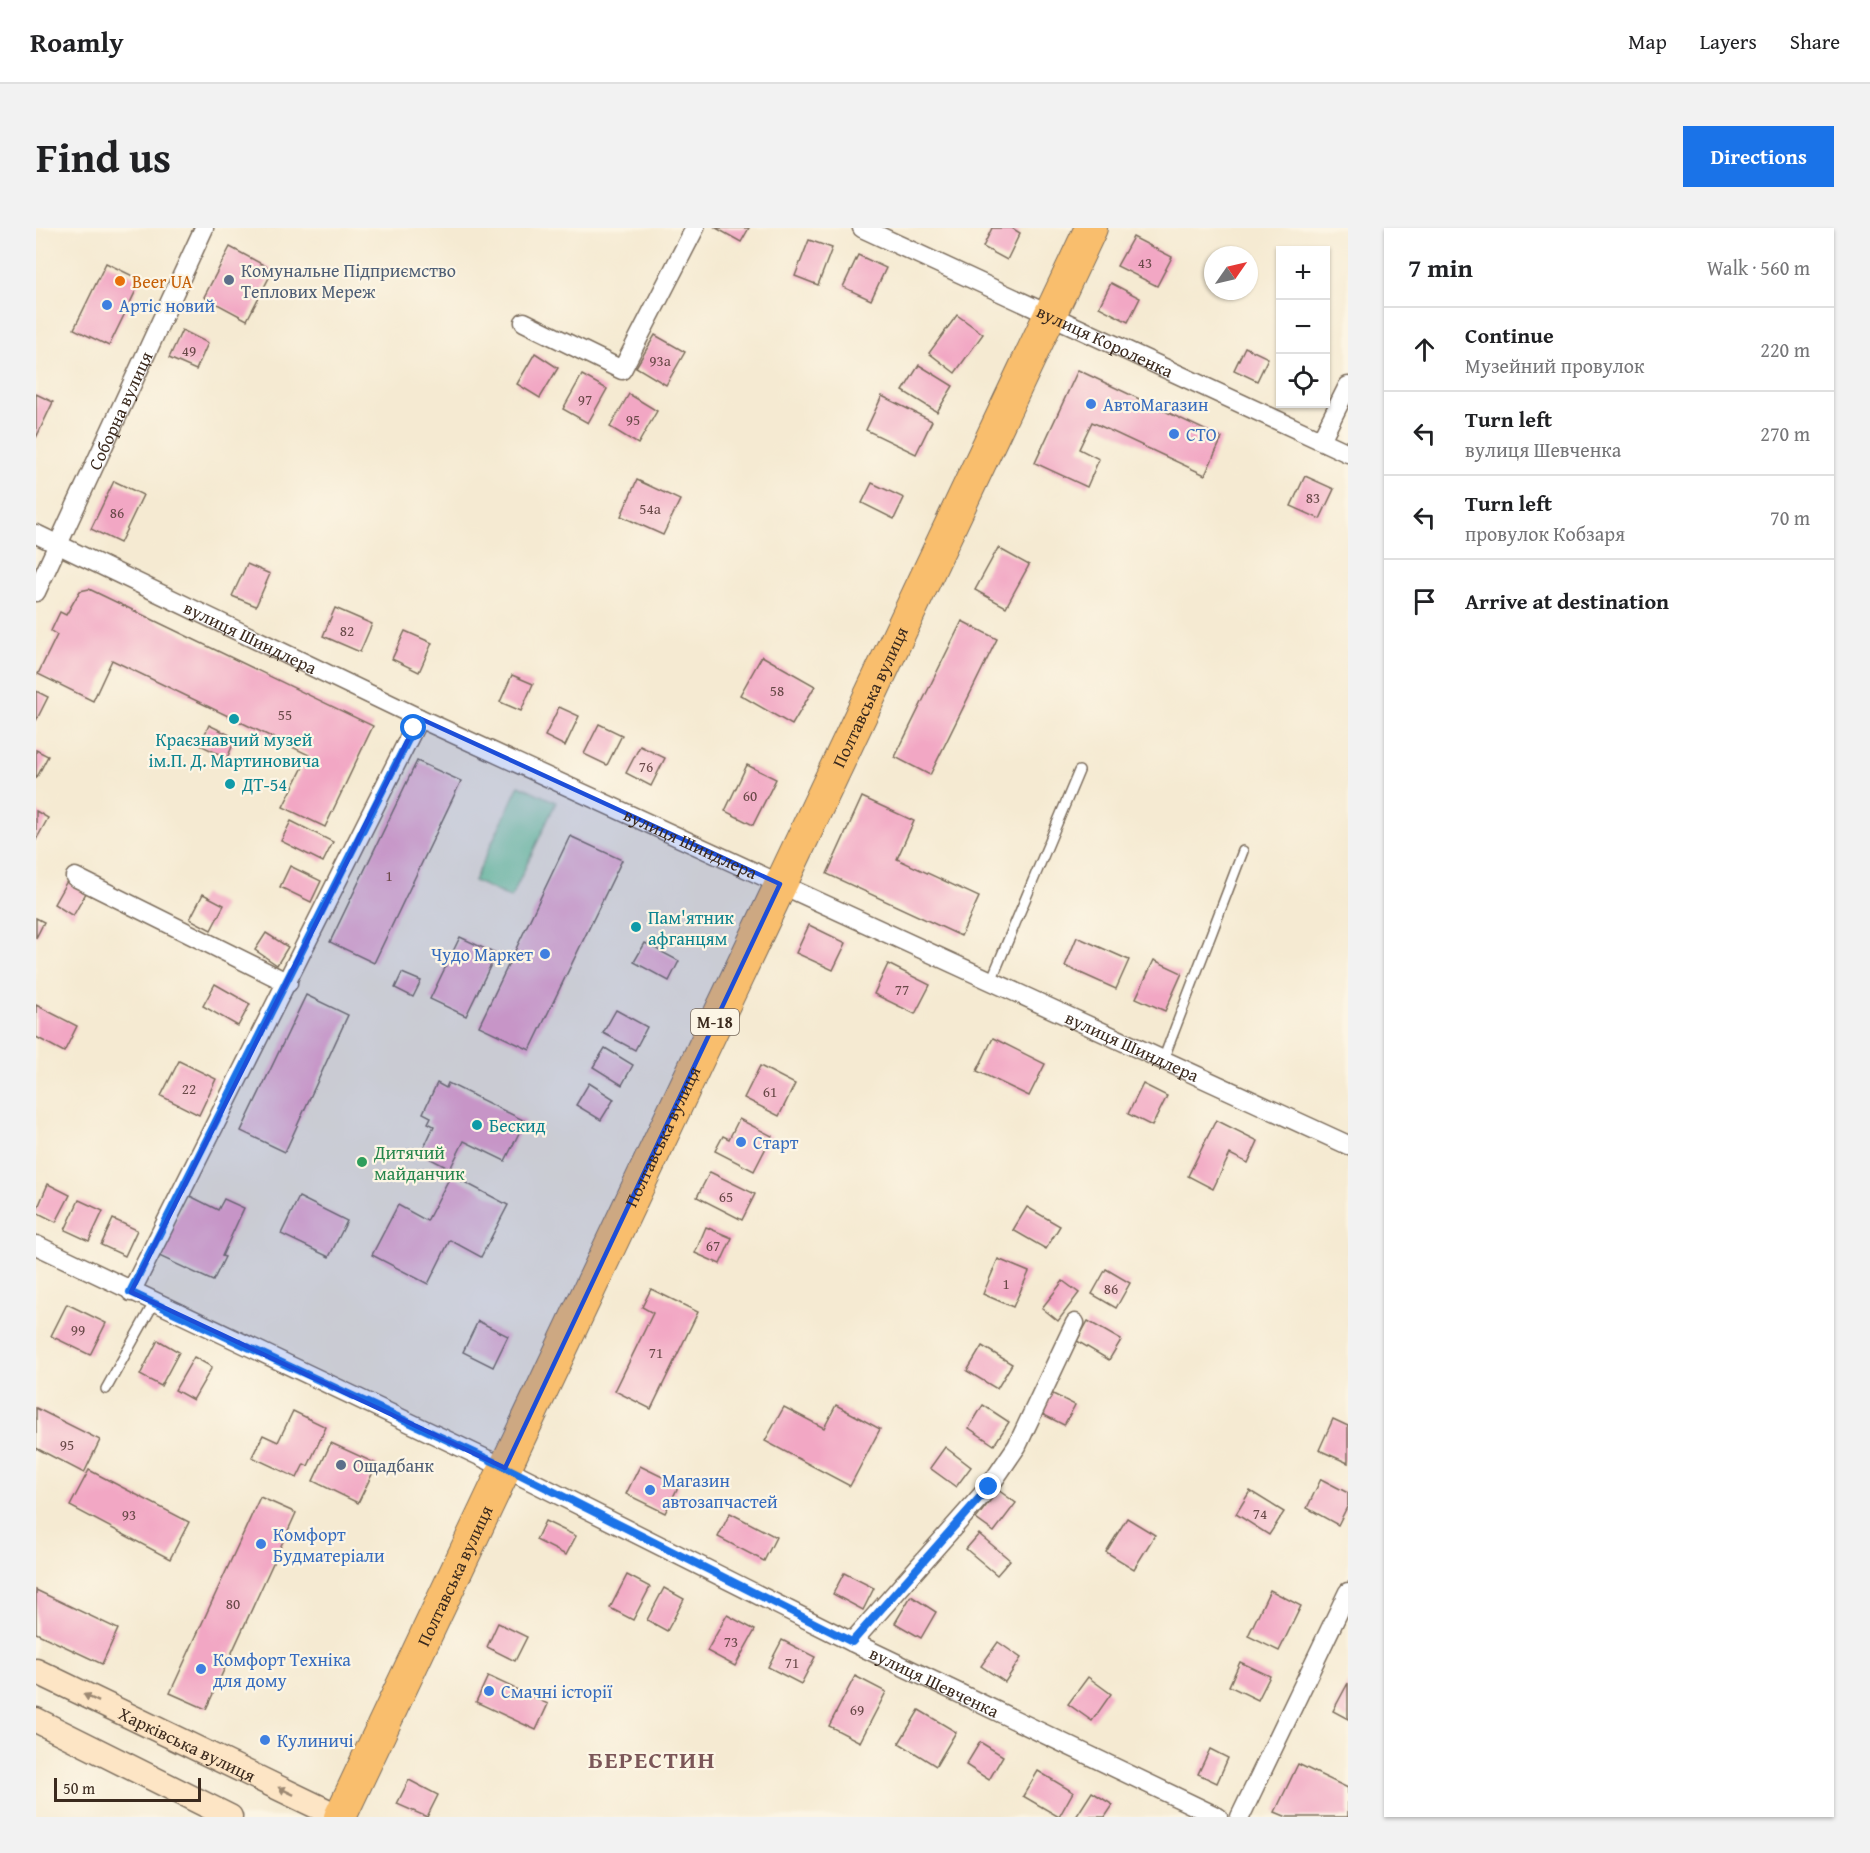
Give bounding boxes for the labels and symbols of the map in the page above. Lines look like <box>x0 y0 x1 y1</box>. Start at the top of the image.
north arrow <box>1204 246 1258 300</box>
house number: 43 <box>1138 252 1152 273</box>
place label: Комунальне Підприємство Теплових Мереж <box>241 257 456 305</box>
place label: Beer UA <box>132 268 192 295</box>
marker: Комунальне Підприємство Теплових Мереж <box>222 273 236 287</box>
marker: Beer UA <box>113 274 127 288</box>
place label: Артіс новий <box>119 292 215 319</box>
street label: вулиця Короленка <box>1032 297 1178 384</box>
marker: Артіс новий <box>100 298 114 312</box>
house number: 49 <box>182 340 196 361</box>
street label: Соборна вулиця <box>81 347 159 474</box>
house number: 93а <box>649 350 672 371</box>
house number: 97 <box>578 389 592 410</box>
place label: АвтоМагазин <box>1103 391 1208 418</box>
marker: АвтоМагазин <box>1084 397 1098 411</box>
house number: 95 <box>626 409 640 430</box>
place label: СТО <box>1186 421 1217 448</box>
marker: СТО <box>1167 427 1181 441</box>
house number: 83 <box>1306 487 1320 508</box>
house number: 54а <box>639 498 662 519</box>
house number: 86 <box>110 502 124 523</box>
street label: вулиця Шиндлера <box>180 594 322 681</box>
house number: 82 <box>340 620 354 641</box>
street label: Полтавська вулиця <box>824 622 914 772</box>
house number: 58 <box>770 680 784 701</box>
house number: 55 <box>278 704 292 725</box>
marker: Краєзнавчий музей ім.П. Д. Мартиновича <box>227 712 241 726</box>
route start <box>400 714 426 740</box>
place label: Краєзнавчий музей ім.П. Д. Мартиновича <box>148 726 320 774</box>
house number: 76 <box>639 756 653 777</box>
place label: ДТ-54 <box>241 771 287 798</box>
marker: ДТ-54 <box>223 777 237 791</box>
house number: 60 <box>743 785 757 806</box>
street label: вулиця Шиндлера <box>619 800 762 886</box>
house number: 1 <box>385 865 393 886</box>
place label: Пам'ятник афганцям <box>648 904 735 952</box>
marker: Пам'ятник афганцям <box>629 920 643 934</box>
place label: Чудо Маркет <box>431 941 533 968</box>
marker: Чудо Маркет <box>538 947 552 961</box>
house number: 77 <box>895 979 909 1000</box>
street label: вулиця Шиндлера <box>1061 1003 1204 1089</box>
road number: М-18 <box>691 1009 739 1035</box>
street label: Полтавська вулиця <box>617 1061 707 1211</box>
house number: 22 <box>182 1078 196 1099</box>
house number: 61 <box>763 1081 777 1102</box>
place label: Бескид <box>489 1112 546 1139</box>
marker: Бескид <box>470 1118 484 1132</box>
place label: Старт <box>753 1129 799 1156</box>
marker: Старт <box>734 1135 748 1149</box>
place label: Дитячий майданчик <box>373 1139 465 1187</box>
marker: Дитячий майданчик <box>355 1155 369 1169</box>
house number: 65 <box>719 1186 733 1207</box>
house number: 67 <box>706 1235 720 1256</box>
house number: 1 <box>1002 1273 1010 1294</box>
house number: 86 <box>1104 1278 1118 1299</box>
house number: 99 <box>71 1319 85 1340</box>
house number: 71 <box>649 1342 663 1363</box>
house number: 95 <box>60 1434 74 1455</box>
place label: Ощадбанк <box>353 1452 434 1479</box>
marker: Ощадбанк <box>334 1458 348 1472</box>
place label: Магазин автозапчастей <box>662 1467 778 1515</box>
route end <box>975 1473 1001 1499</box>
marker: Магазин автозапчастей <box>643 1483 657 1497</box>
street label: Полтавська вулиця <box>409 1501 499 1651</box>
house number: 74 <box>1253 1503 1267 1524</box>
house number: 93 <box>122 1504 136 1525</box>
place label: Комфорт Будматеріали <box>273 1521 385 1569</box>
marker: Комфорт Будматеріали <box>254 1537 268 1551</box>
house number: 80 <box>226 1593 240 1614</box>
house number: 73 <box>724 1631 738 1652</box>
street label: вулиця Шевченка <box>865 1639 1004 1724</box>
place label: Комфорт Техніка для дому <box>213 1646 351 1694</box>
house number: 71 <box>785 1652 799 1673</box>
marker: Комфорт Техніка для дому <box>194 1662 208 1676</box>
place label: Смачні історії <box>501 1678 613 1705</box>
marker: Смачні історії <box>482 1684 496 1698</box>
one-way arrow <box>83 1693 100 1702</box>
street label: Харківська вулиця <box>114 1699 260 1788</box>
house number: 69 <box>850 1699 864 1720</box>
place label: Кулиничі <box>277 1727 354 1754</box>
marker: Кулиничі <box>258 1733 272 1747</box>
district label: БЕРЕСТИН <box>588 1742 716 1777</box>
scale bar <box>54 1775 201 1802</box>
one-way arrow <box>277 1787 295 1797</box>

